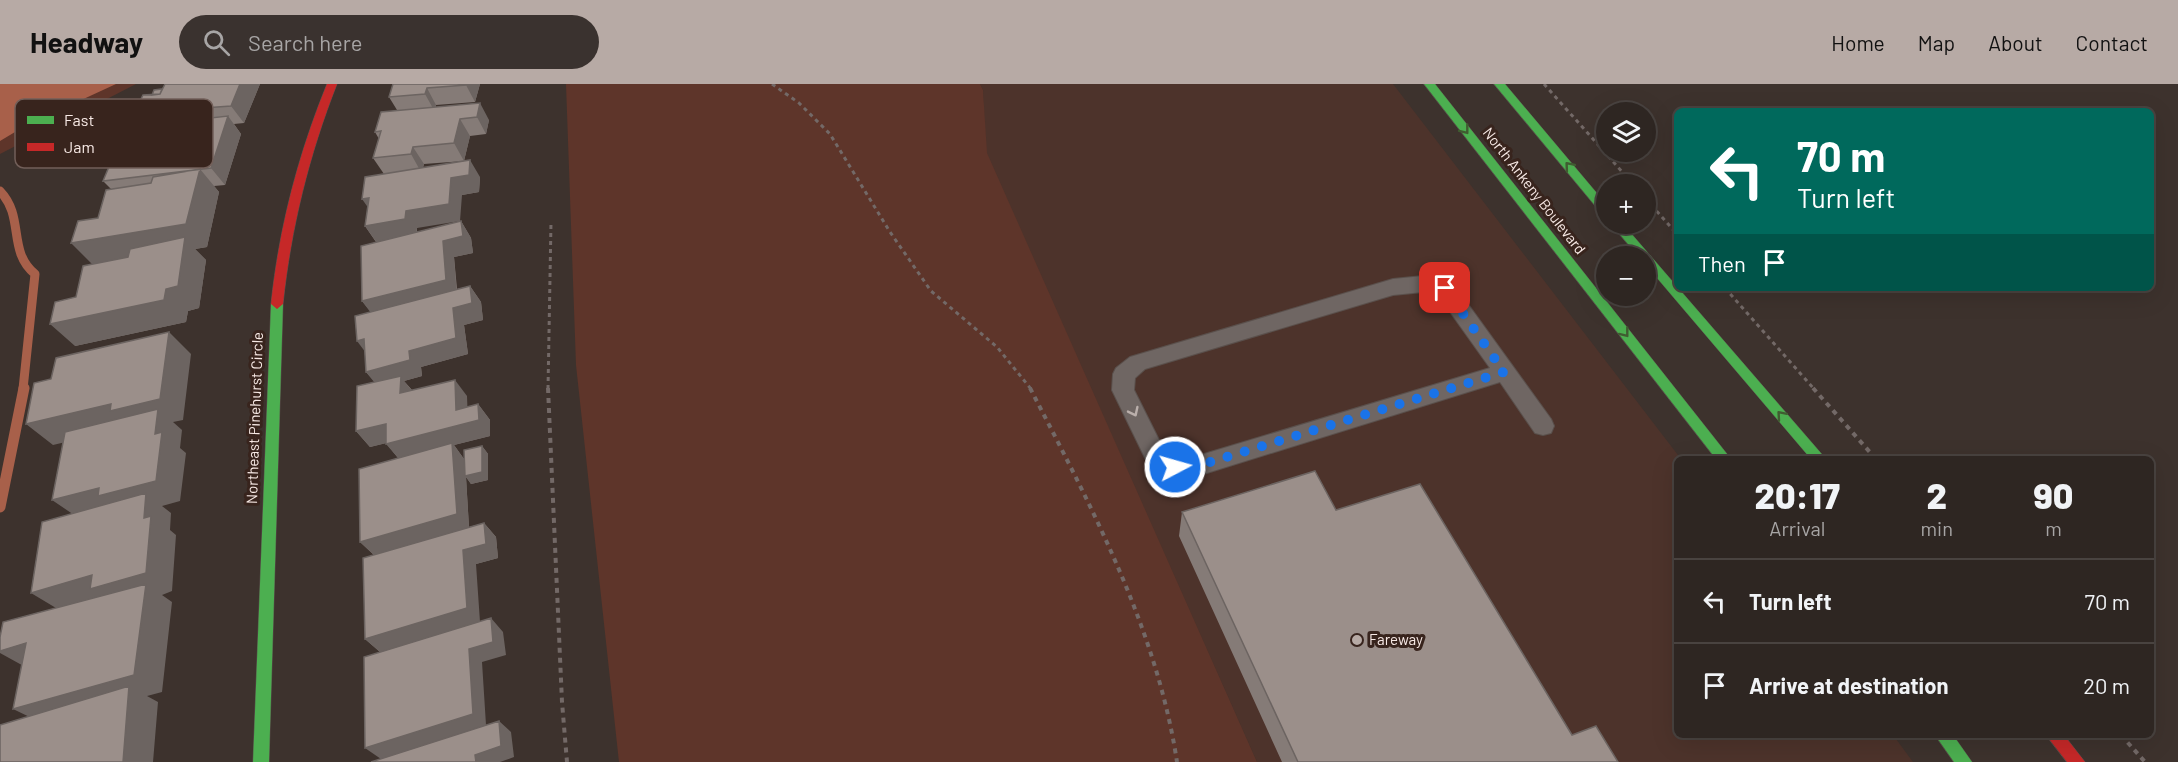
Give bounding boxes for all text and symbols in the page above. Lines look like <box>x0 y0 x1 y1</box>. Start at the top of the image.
search box <box>179 15 599 69</box>
text: Headway <box>30 25 143 59</box>
icon: search <box>200 26 233 59</box>
text: Search here <box>248 29 362 55</box>
text: Home <box>1831 30 1885 55</box>
text: Map <box>1918 30 1955 55</box>
text: About <box>1988 30 2043 55</box>
text: Contact <box>2076 30 2148 55</box>
legend <box>15 99 213 168</box>
map controls <box>1596 102 1656 306</box>
button: layers <box>1596 102 1656 162</box>
text: Fast <box>64 110 94 129</box>
one-way arrow <box>1457 123 1468 134</box>
street label: North Ankeny Boulevard <box>1480 123 1590 257</box>
text: 70 m <box>1797 130 1885 180</box>
icon: left <box>1698 132 1776 210</box>
text: Jam <box>64 137 95 156</box>
one-way arrow <box>1565 162 1576 173</box>
button: + <box>1596 174 1656 234</box>
text: Turn left <box>1797 181 1895 213</box>
button: − <box>1596 246 1656 306</box>
icon: arrive <box>1758 246 1791 279</box>
text: Then <box>1698 250 1746 276</box>
pin <box>1419 262 1470 313</box>
icon: arrive <box>1428 271 1461 304</box>
one-way arrow <box>1617 326 1628 337</box>
street label: Northeast Pinehurst Circle <box>242 332 266 504</box>
one-way arrow <box>1127 406 1139 417</box>
one-way arrow <box>1777 411 1788 422</box>
position arrow <box>1143 435 1207 499</box>
text: 20:17 <box>1755 473 1840 516</box>
text: 2 <box>1927 473 1947 516</box>
text: 90 <box>2034 473 2073 516</box>
text: Arrival <box>1769 516 1825 540</box>
text: min <box>1921 516 1953 540</box>
text: m <box>2045 516 2062 540</box>
icon: left <box>1698 585 1731 618</box>
text: Turn left <box>1749 588 1832 614</box>
text: 70 m <box>2085 588 2130 614</box>
place label: Fareway <box>1369 630 1423 648</box>
marker: Fareway <box>1350 633 1364 647</box>
icon: arrive <box>1698 669 1731 702</box>
text: Arrive at destination <box>1749 672 1948 698</box>
text: 20 m <box>2083 672 2130 698</box>

